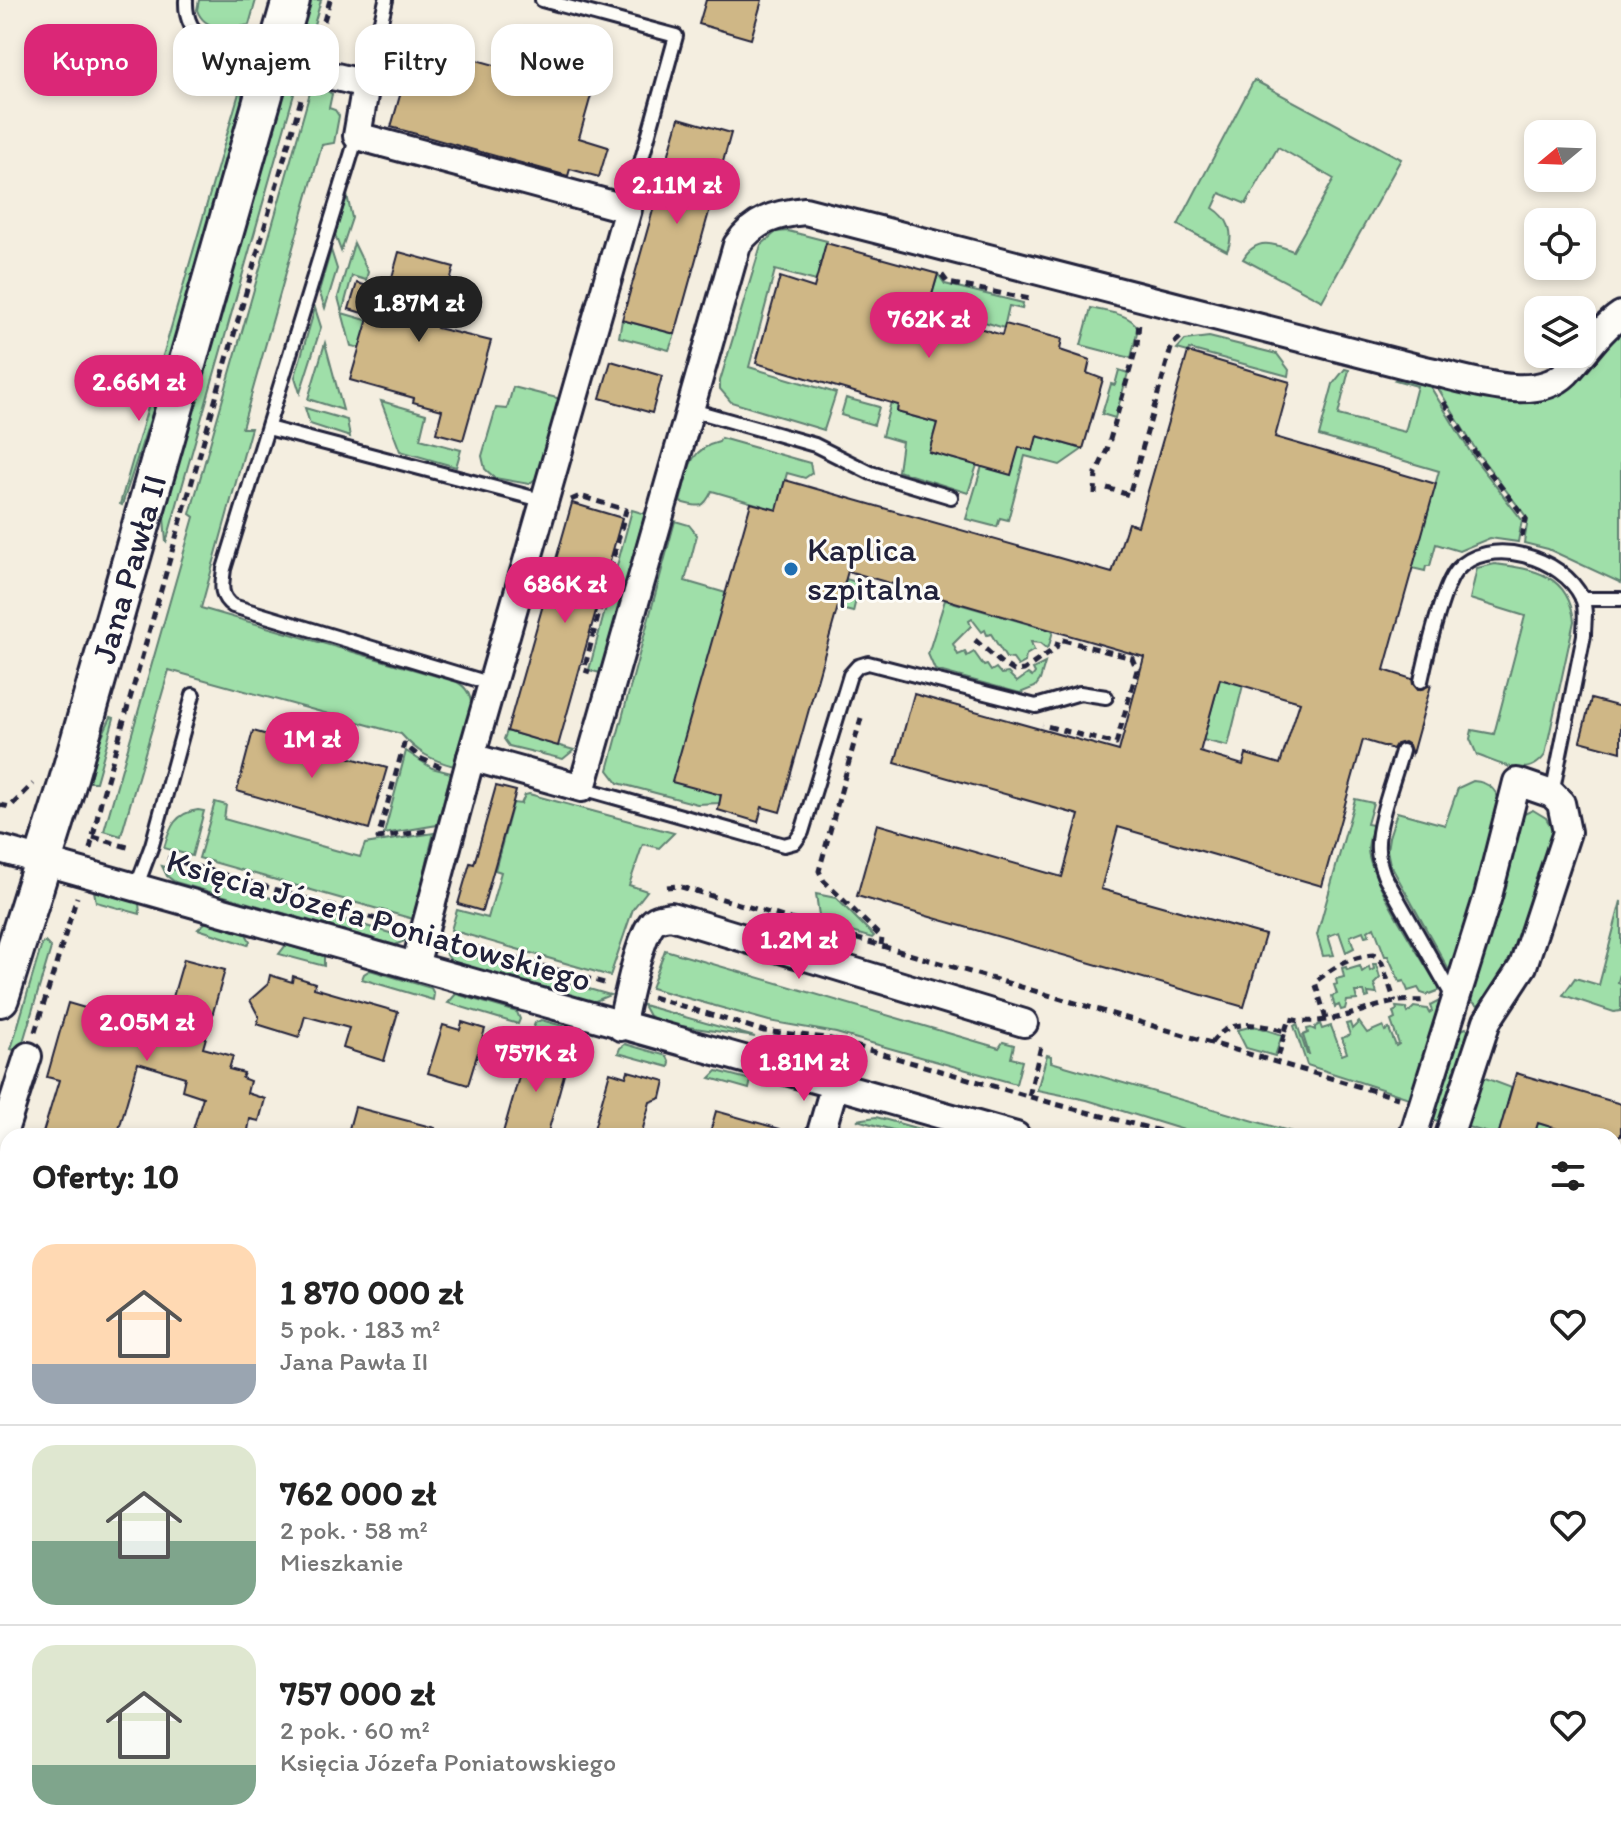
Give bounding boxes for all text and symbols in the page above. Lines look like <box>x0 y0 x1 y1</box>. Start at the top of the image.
chip: Kupno <box>24 24 157 96</box>
chip: Wynajem <box>173 24 339 96</box>
chip: Filtry <box>355 24 475 96</box>
chip: Nowe <box>491 24 613 96</box>
north arrow <box>1524 120 1596 192</box>
map controls <box>1524 120 1596 368</box>
pin: 2.11M zł <box>594 158 760 226</box>
text: 2.11M zł <box>632 168 722 200</box>
button: locate <box>1524 208 1596 280</box>
pin: 1.87M zł <box>336 276 502 344</box>
text: 1.87M zł <box>373 286 465 318</box>
pin: 762K zł <box>855 292 1003 360</box>
button: layers <box>1524 296 1596 368</box>
text: 762K zł <box>888 302 970 334</box>
pin: 2.66M zł <box>56 355 222 423</box>
text: 2.66M zł <box>92 365 186 397</box>
street label: Jana Pawła II <box>82 470 175 668</box>
place label: Kaplica szpitalna <box>807 529 941 609</box>
pin: 686K zł <box>491 557 639 625</box>
marker: Kaplica szpitalna <box>782 560 800 578</box>
text: 686K zł <box>523 567 607 599</box>
pin: 1M zł <box>256 712 368 780</box>
text: 1M zł <box>283 722 341 754</box>
street label: Księcia Józefa Poniatowskiego <box>162 840 596 1000</box>
pin: 1.2M zł <box>725 913 873 981</box>
text: 1.2M zł <box>760 923 838 955</box>
pin: 2.05M zł <box>64 995 230 1063</box>
text: 2.05M zł <box>99 1005 195 1037</box>
pin: 757K zł <box>462 1026 610 1094</box>
pin: 1.81M zł <box>721 1035 887 1103</box>
text: 757K zł <box>495 1036 577 1068</box>
text: 1.81M zł <box>759 1045 849 1077</box>
icon: filters <box>1546 1154 1590 1198</box>
text: Oferty: 10 <box>32 1156 179 1197</box>
text: 1 870 000 zł <box>280 1272 464 1313</box>
icon: home <box>96 1276 192 1372</box>
icon: heart <box>1546 1302 1590 1346</box>
text: 5 pok. · 183 m² <box>280 1313 440 1345</box>
text: Jana Pawła II <box>280 1345 428 1377</box>
text: 762 000 zł <box>280 1473 436 1514</box>
icon: home <box>96 1477 192 1573</box>
icon: heart <box>1546 1503 1590 1547</box>
text: 2 pok. · 58 m² <box>280 1514 428 1546</box>
text: Mieszkanie <box>280 1546 403 1578</box>
text: 757 000 zł <box>280 1673 435 1714</box>
icon: home <box>96 1677 192 1773</box>
icon: heart <box>1546 1703 1590 1747</box>
text: 2 pok. · 60 m² <box>280 1714 430 1746</box>
text: Księcia Józefa Poniatowskiego <box>280 1746 616 1778</box>

